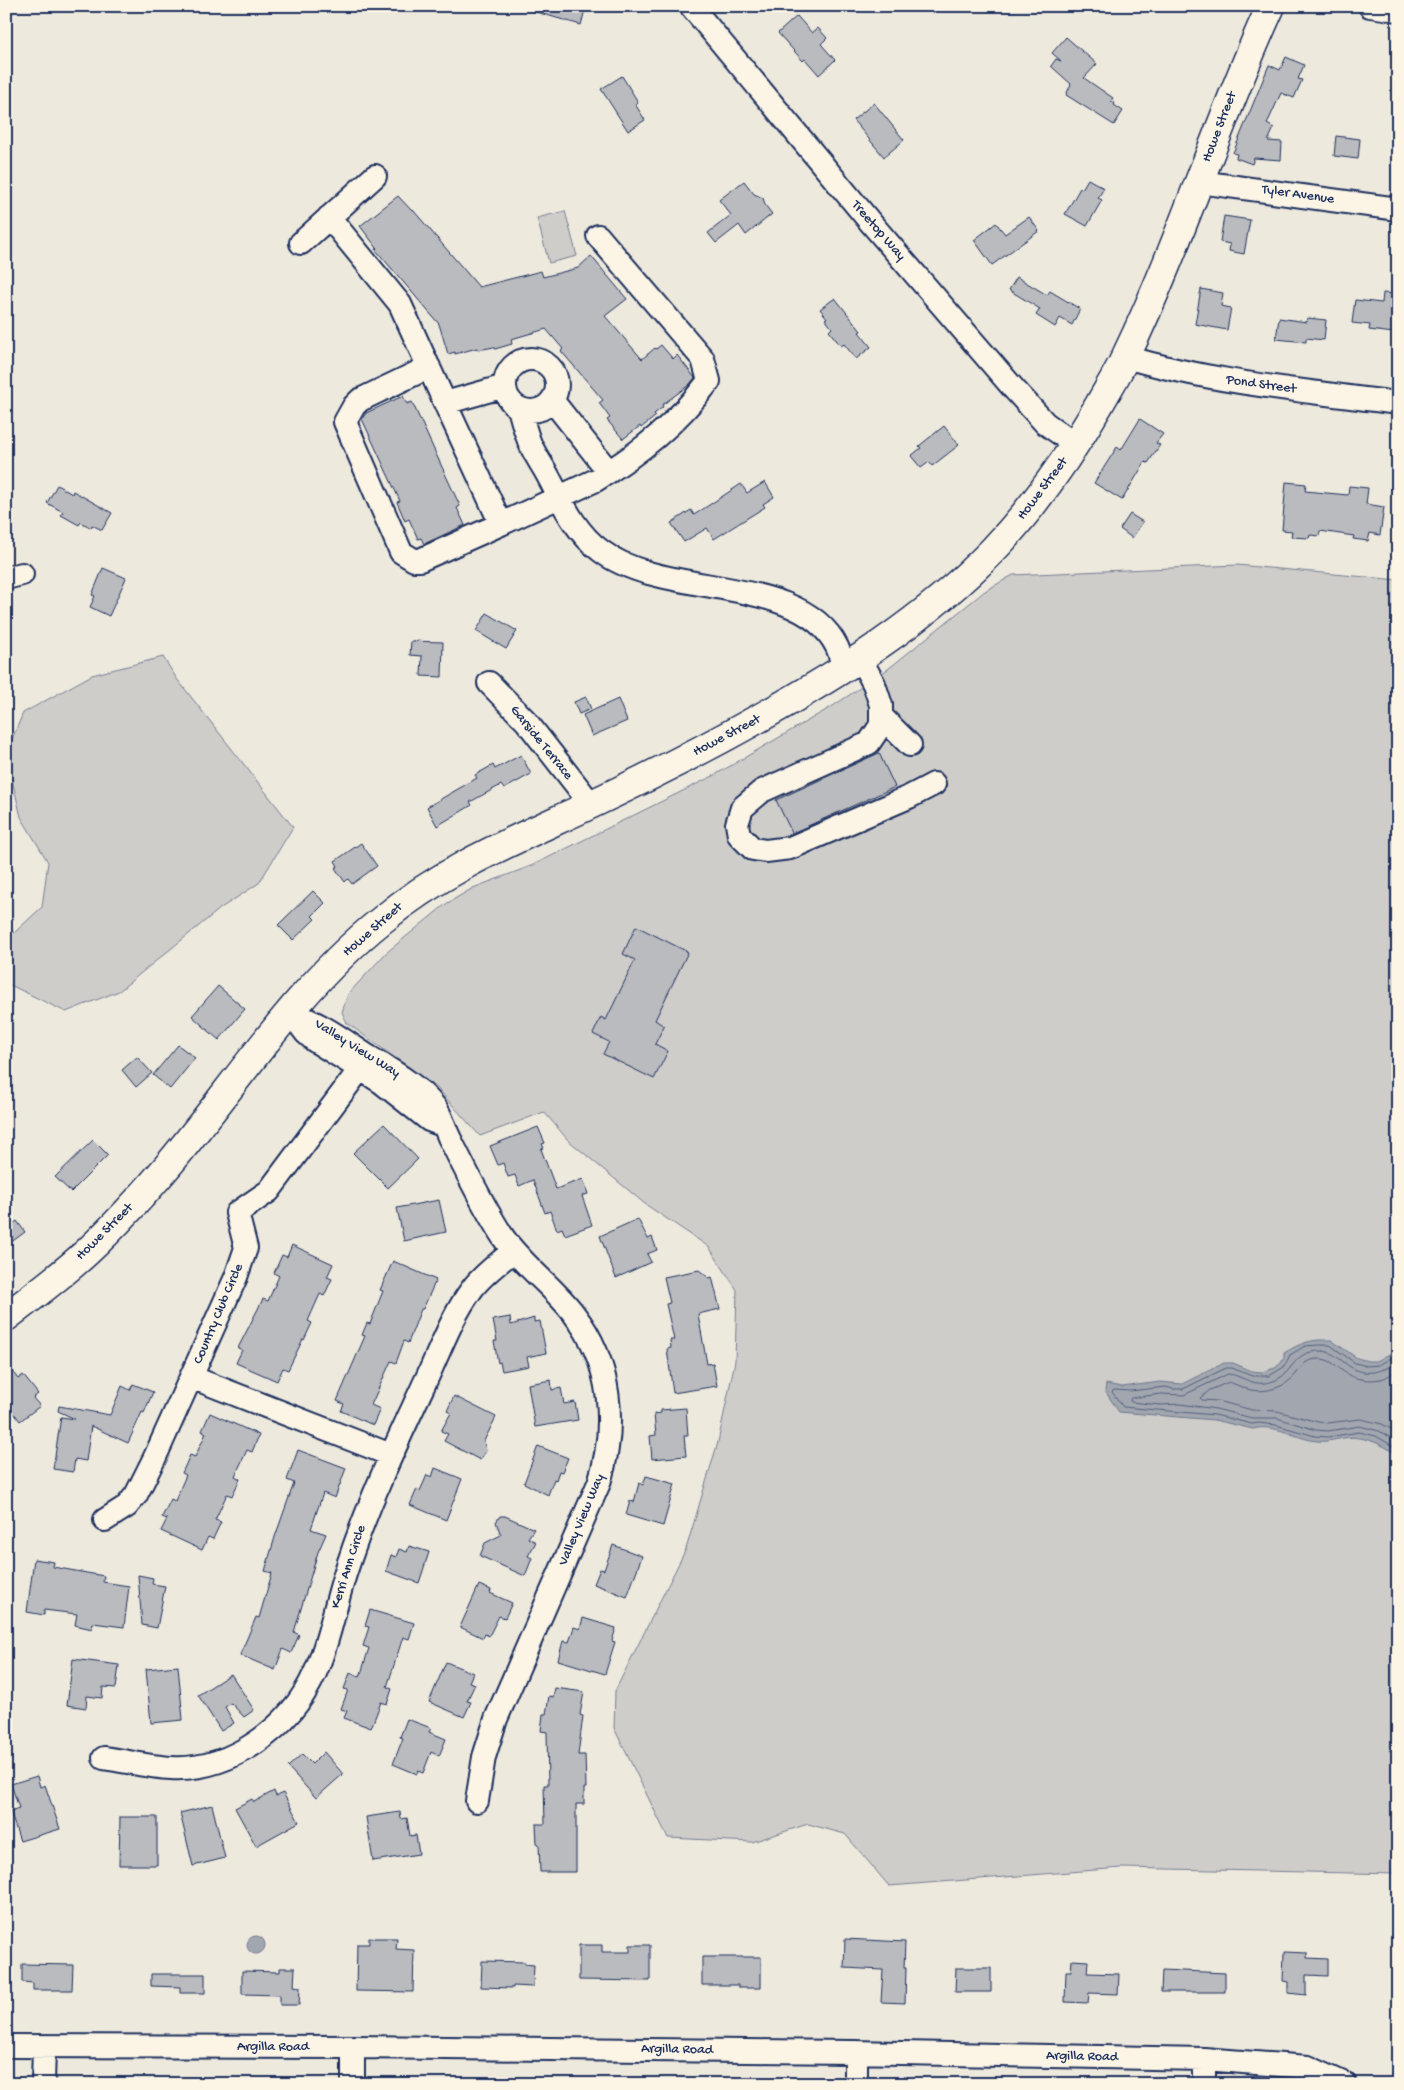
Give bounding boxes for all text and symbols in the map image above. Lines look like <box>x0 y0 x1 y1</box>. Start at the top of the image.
street label: Howe Street <box>1199 88 1242 165</box>
street label: Tyler Avenue <box>1260 181 1336 209</box>
street label: Treetop Way <box>846 197 909 265</box>
street label: Pond Street <box>1224 372 1298 399</box>
street label: Howe Street <box>1014 453 1073 524</box>
street label: Garside Terrace <box>506 702 577 784</box>
street label: Howe Street <box>690 711 765 761</box>
street label: Howe Street <box>340 898 407 961</box>
street label: Valley View Way <box>310 1015 403 1082</box>
street label: Howe Street <box>73 1199 138 1264</box>
street label: Country Club Circle <box>190 1260 248 1367</box>
street label: Valley View Way <box>555 1472 609 1569</box>
street label: Kerri Ann Circle <box>328 1522 371 1611</box>
street label: Argilla Road <box>237 2039 311 2056</box>
street label: Argilla Road <box>641 2041 715 2059</box>
street label: Argilla Road <box>1046 2048 1120 2066</box>

